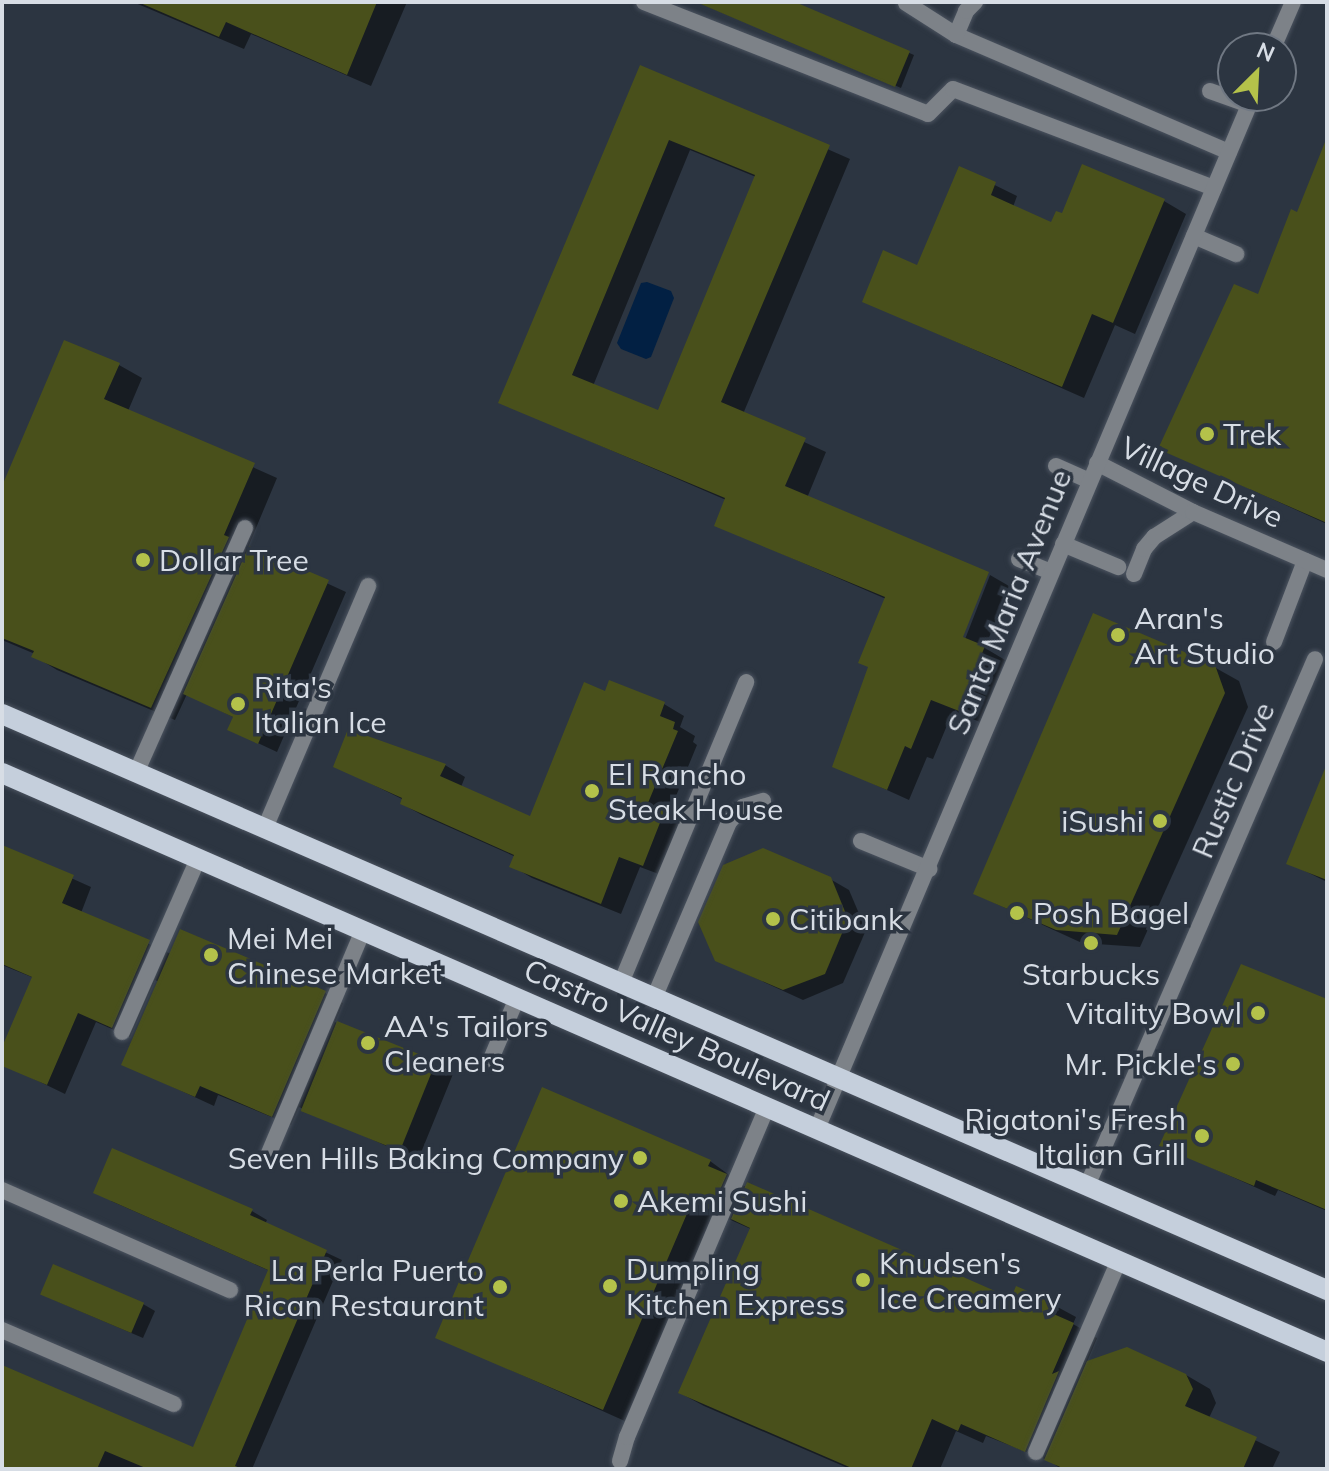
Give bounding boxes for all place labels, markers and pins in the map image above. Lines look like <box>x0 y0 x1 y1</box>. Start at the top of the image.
place label: Trek <box>1223 416 1281 452</box>
marker: Trek <box>1198 425 1216 443</box>
place label: Dollar Tree <box>159 542 309 578</box>
marker: Dollar Tree <box>134 551 152 569</box>
place label: Aran's Art Studio <box>1134 600 1275 670</box>
marker: Aran's Art Studio <box>1109 626 1127 644</box>
place label: Rita's Italian Ice <box>254 669 387 740</box>
marker: Rita's Italian Ice <box>229 695 247 713</box>
place label: El Rancho Steak House <box>608 756 783 826</box>
marker: El Rancho Steak House <box>583 782 601 800</box>
place label: iSushi <box>1061 803 1144 839</box>
marker: iSushi <box>1151 812 1169 830</box>
place label: Posh Bagel <box>1033 895 1189 931</box>
place label: Citibank <box>789 901 903 937</box>
marker: Posh Bagel <box>1008 904 1026 922</box>
marker: Citibank <box>764 910 782 928</box>
place label: Mei Mei Chinese Market <box>227 920 442 990</box>
marker: Starbucks <box>1082 934 1100 952</box>
marker: Mei Mei Chinese Market <box>202 946 220 964</box>
place label: Starbucks <box>1022 956 1160 992</box>
place label: Vitality Bowl <box>1066 995 1242 1031</box>
marker: Vitality Bowl <box>1249 1004 1267 1022</box>
place label: AA's Tailors Cleaners <box>384 1008 548 1078</box>
marker: AA's Tailors Cleaners <box>359 1034 377 1052</box>
place label: Mr. Pickle's <box>1064 1046 1217 1082</box>
marker: Mr. Pickle's <box>1224 1055 1242 1073</box>
place label: Rigatoni's Fresh Italian Grill <box>964 1101 1186 1172</box>
marker: Rigatoni's Fresh Italian Grill <box>1193 1127 1211 1145</box>
place label: Seven Hills Baking Company <box>228 1140 624 1176</box>
marker: Seven Hills Baking Company <box>631 1149 649 1167</box>
place label: Akemi Sushi <box>637 1183 807 1219</box>
marker: Akemi Sushi <box>612 1192 630 1210</box>
place label: Knudsen's Ice Creamery <box>879 1245 1061 1316</box>
place label: Dumpling Kitchen Express <box>626 1251 845 1322</box>
place label: La Perla Puerto Rican Restaurant <box>244 1252 484 1322</box>
marker: Knudsen's Ice Creamery <box>854 1271 872 1289</box>
marker: Dumpling Kitchen Express <box>601 1277 619 1295</box>
marker: La Perla Puerto Rican Restaurant <box>491 1278 509 1296</box>

